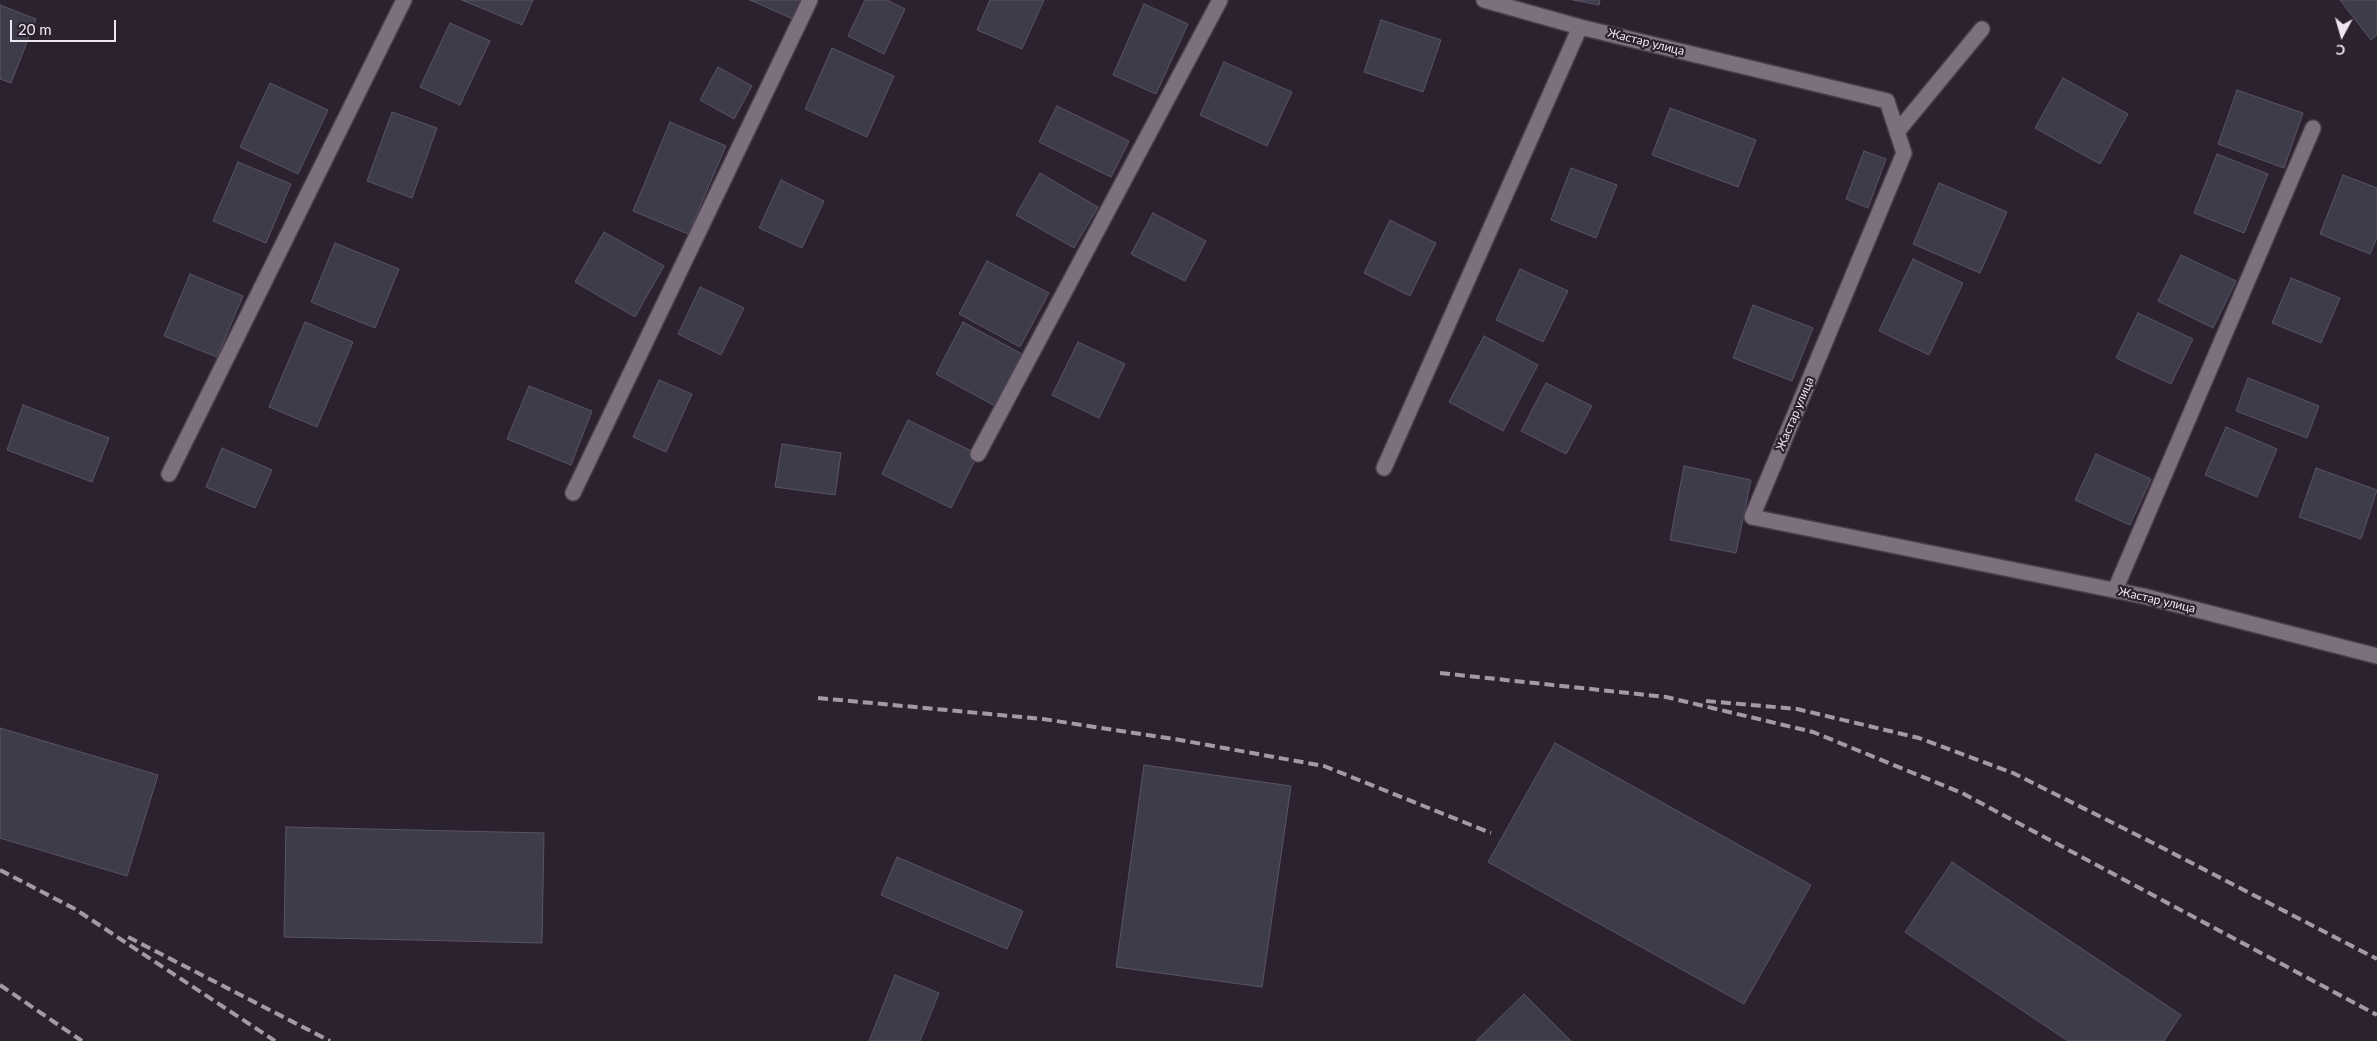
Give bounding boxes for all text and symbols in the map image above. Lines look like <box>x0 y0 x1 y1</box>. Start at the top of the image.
scale bar <box>12 10 119 42</box>
north arrow <box>2317 10 2367 60</box>
text: 20 m <box>18 20 52 38</box>
street label: Жастар улица <box>1606 26 1686 58</box>
text: С <box>2335 41 2346 59</box>
street label: Жастар улица <box>1773 375 1817 453</box>
street label: Жастар улица <box>2117 584 2197 616</box>

